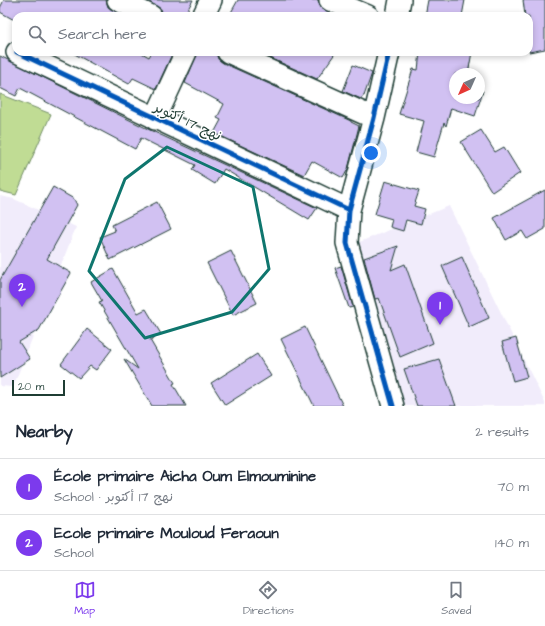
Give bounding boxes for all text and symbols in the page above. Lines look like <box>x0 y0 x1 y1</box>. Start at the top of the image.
search box <box>12 12 533 56</box>
icon: search <box>26 23 48 45</box>
text: Search here <box>58 24 147 45</box>
north arrow <box>449 68 485 104</box>
street label: نهج 17 أكتوبر <box>150 97 225 146</box>
your location <box>361 143 381 163</box>
pin: 2 <box>9 274 35 307</box>
pin: 1 <box>427 292 453 325</box>
scale bar <box>12 378 65 397</box>
text: 20 m <box>18 379 44 394</box>
text: Nearby <box>16 420 73 444</box>
text: 2 results <box>475 423 529 441</box>
text: École primaire Aicha Oum Elmouminine <box>54 466 316 487</box>
text: 1 <box>28 478 30 496</box>
text: 70 m <box>497 478 529 496</box>
text: School · نهج 17 أكتوبر <box>54 488 173 506</box>
text: Ecole primaire Mouloud Feraoun <box>54 523 279 544</box>
text: 2 <box>25 534 33 552</box>
text: 140 m <box>495 534 529 552</box>
text: School <box>54 544 94 562</box>
tab: Map <box>74 579 96 618</box>
tab: Directions <box>243 579 294 618</box>
tab: Saved <box>441 579 471 618</box>

